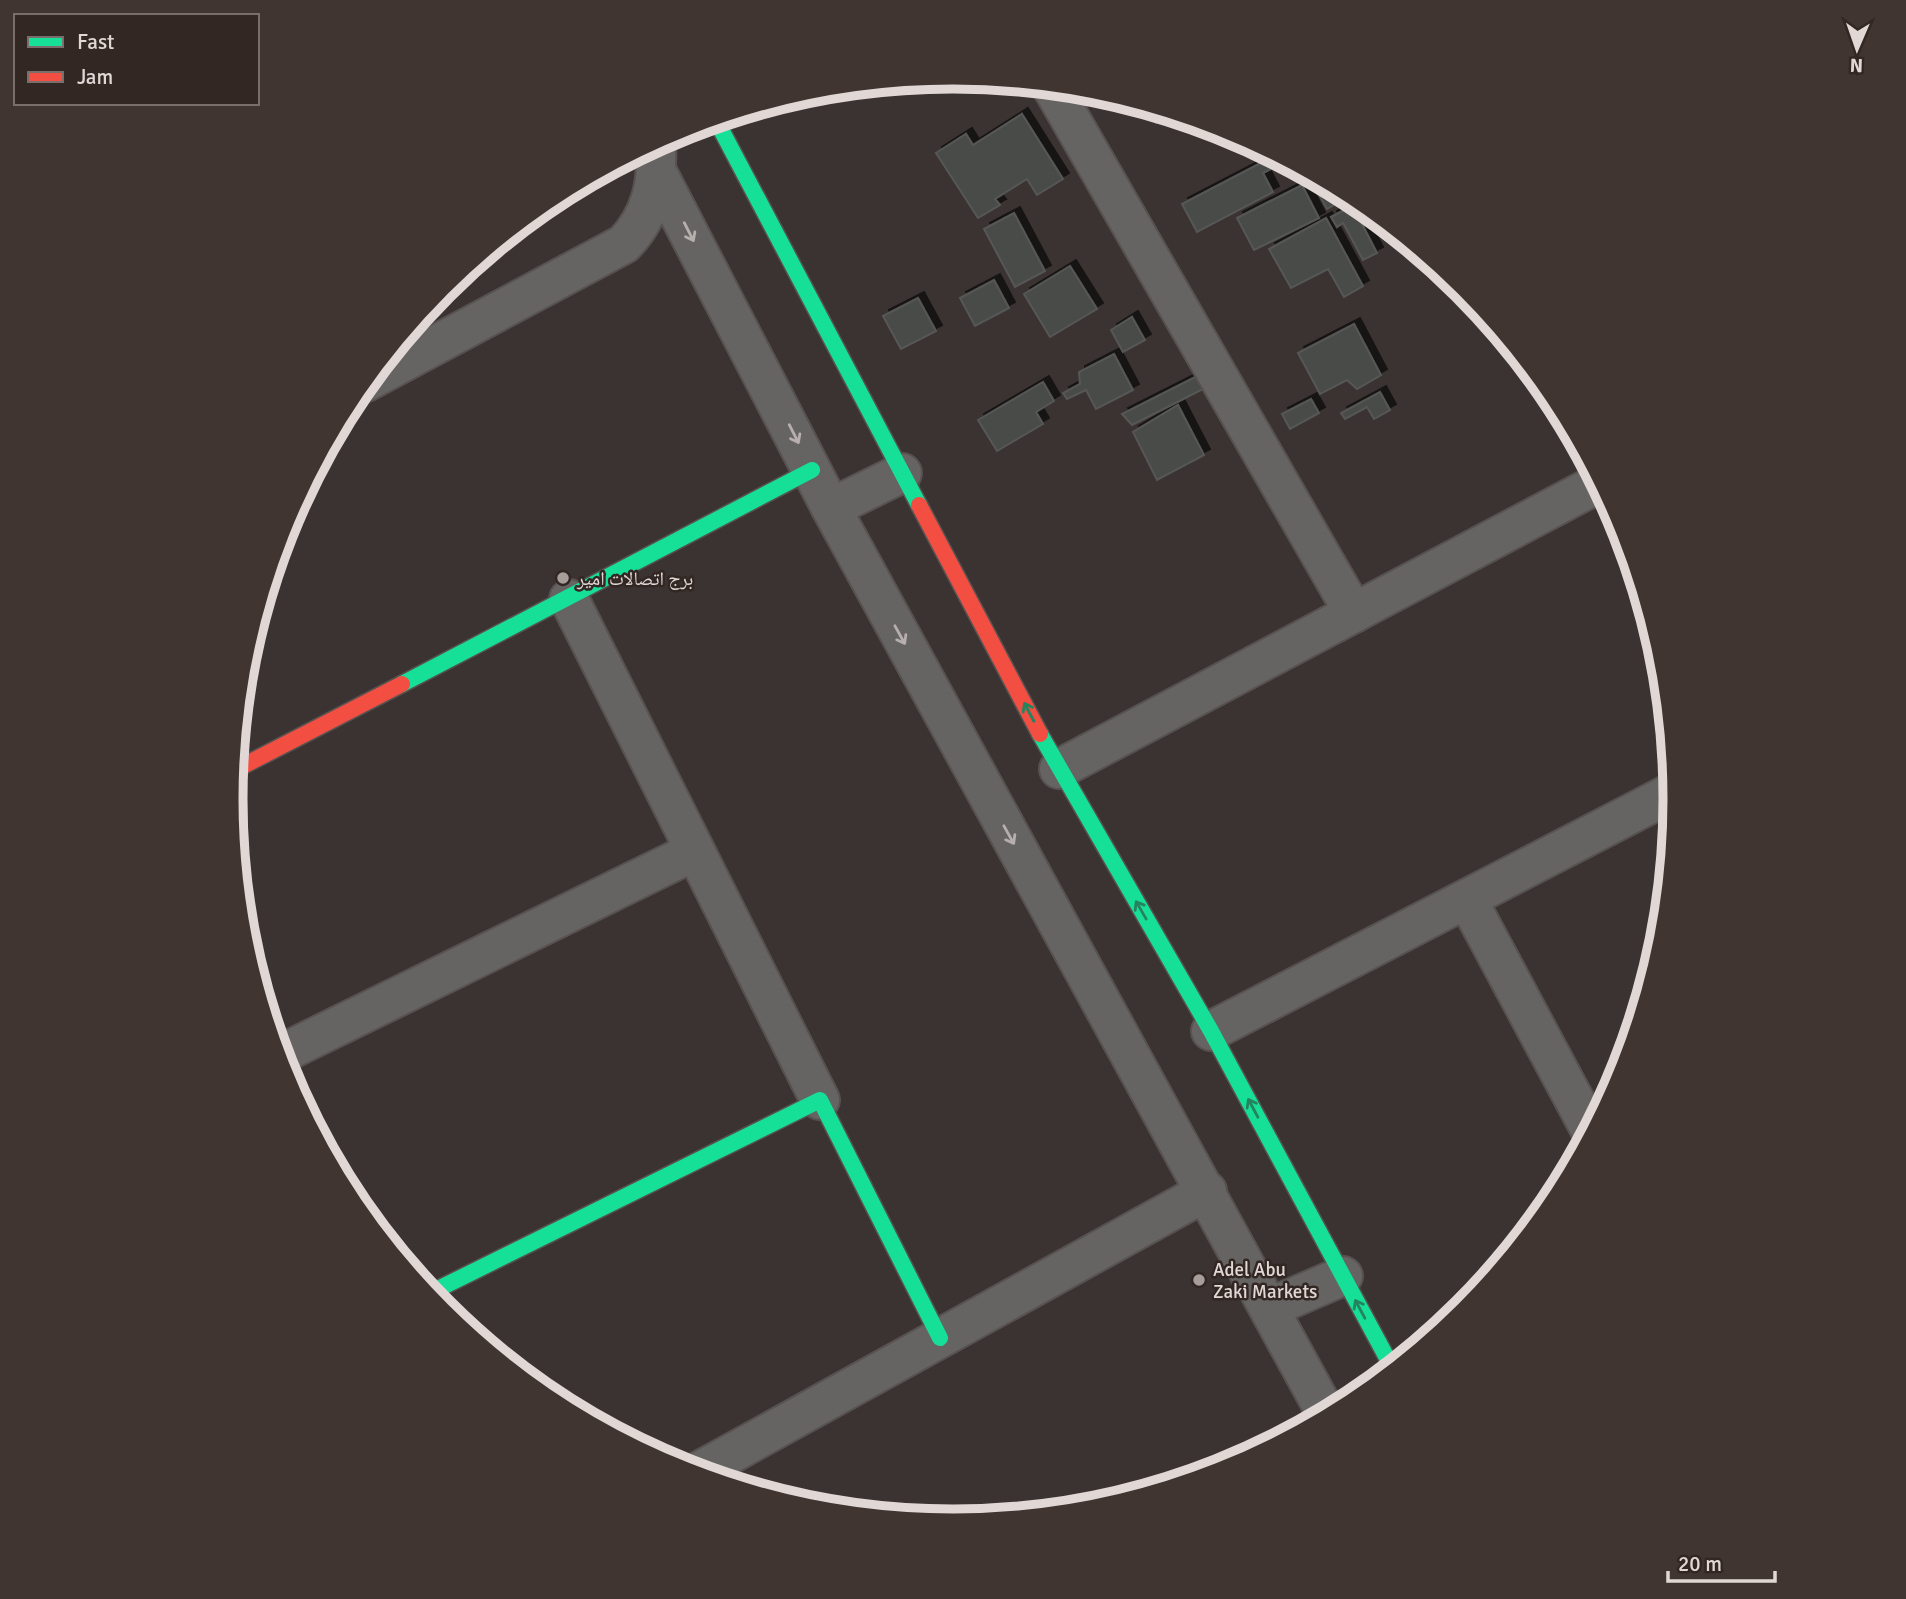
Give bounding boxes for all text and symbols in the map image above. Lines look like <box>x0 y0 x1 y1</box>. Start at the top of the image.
legend <box>14 14 259 105</box>
north arrow <box>1822 14 1892 84</box>
text: Fast <box>77 29 114 55</box>
text: N <box>1849 53 1863 77</box>
text: Jam <box>77 64 113 90</box>
one-way arrow <box>682 222 696 242</box>
one-way arrow <box>787 424 801 444</box>
place label: برج اتصالات امير <box>576 567 693 591</box>
marker: برج اتصالات امير <box>555 570 571 586</box>
one-way arrow <box>893 625 907 645</box>
one-way arrow <box>1021 702 1035 723</box>
one-way arrow <box>1003 824 1016 845</box>
one-way arrow <box>1134 901 1148 921</box>
one-way arrow <box>1246 1098 1259 1119</box>
place label: Adel Abu Zaki Markets <box>1213 1258 1317 1304</box>
marker: Adel Abu Zaki Markets <box>1191 1272 1207 1288</box>
one-way arrow <box>1353 1299 1367 1319</box>
scale bar <box>1668 1540 1775 1584</box>
text: 20 m <box>1678 1551 1722 1577</box>

